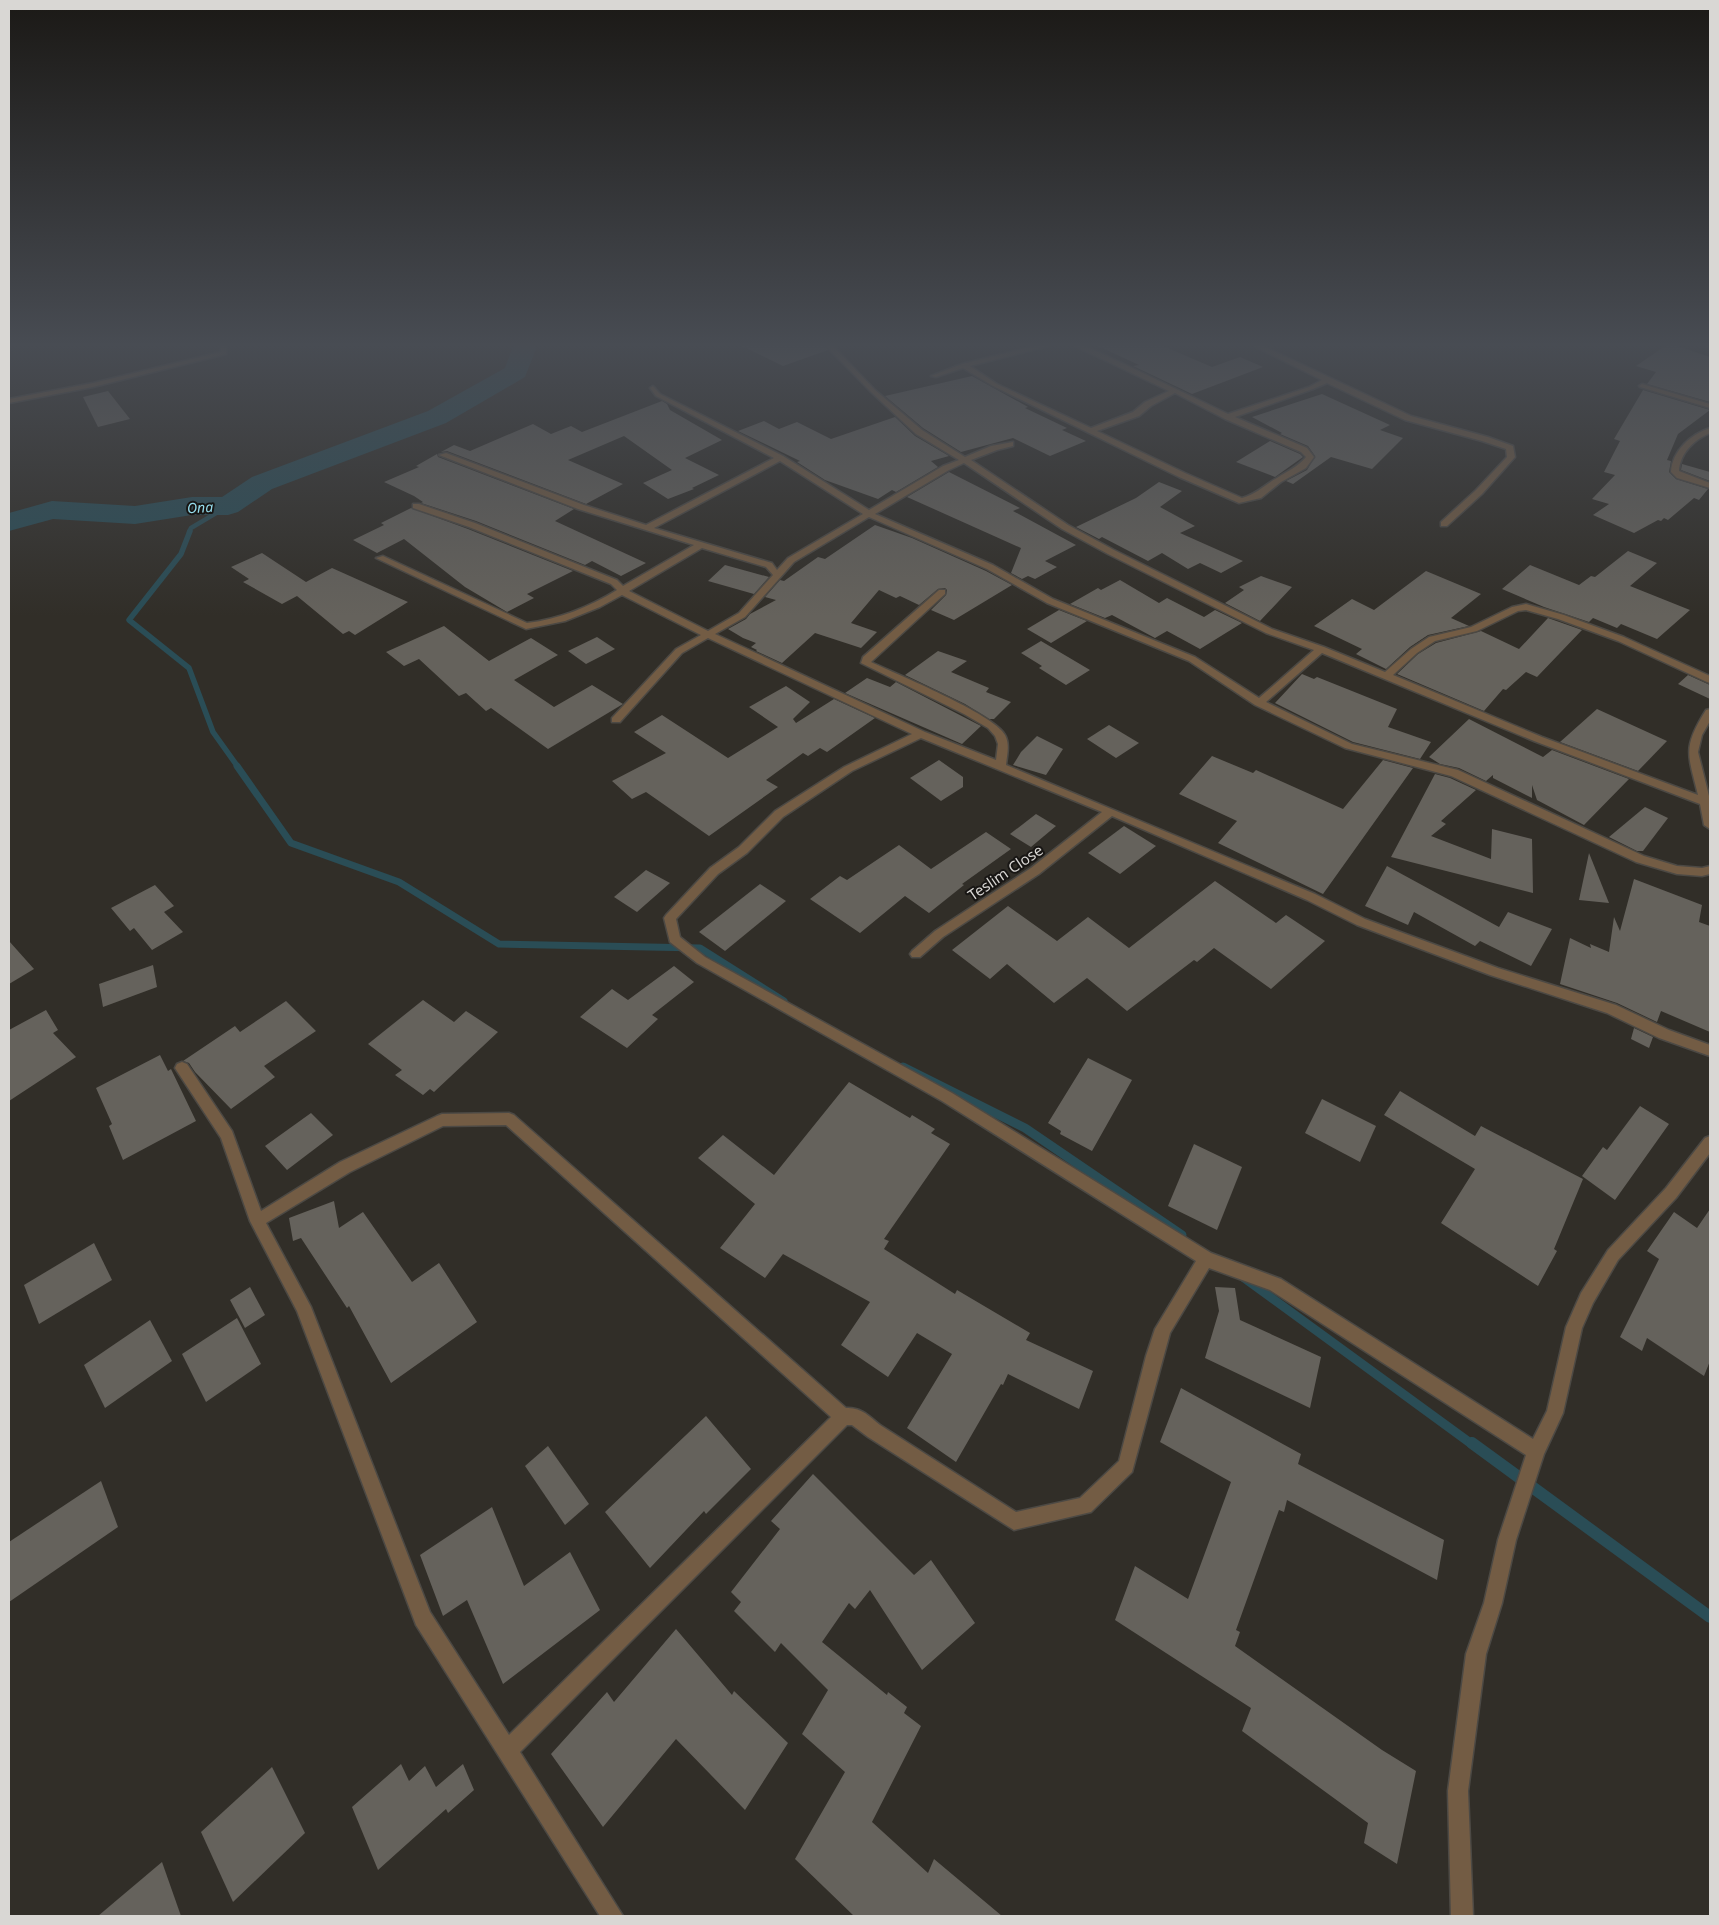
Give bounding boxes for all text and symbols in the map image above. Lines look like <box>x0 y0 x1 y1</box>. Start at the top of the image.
water label: Ona <box>186 497 214 517</box>
street label: Teslim Close <box>963 839 1047 905</box>

